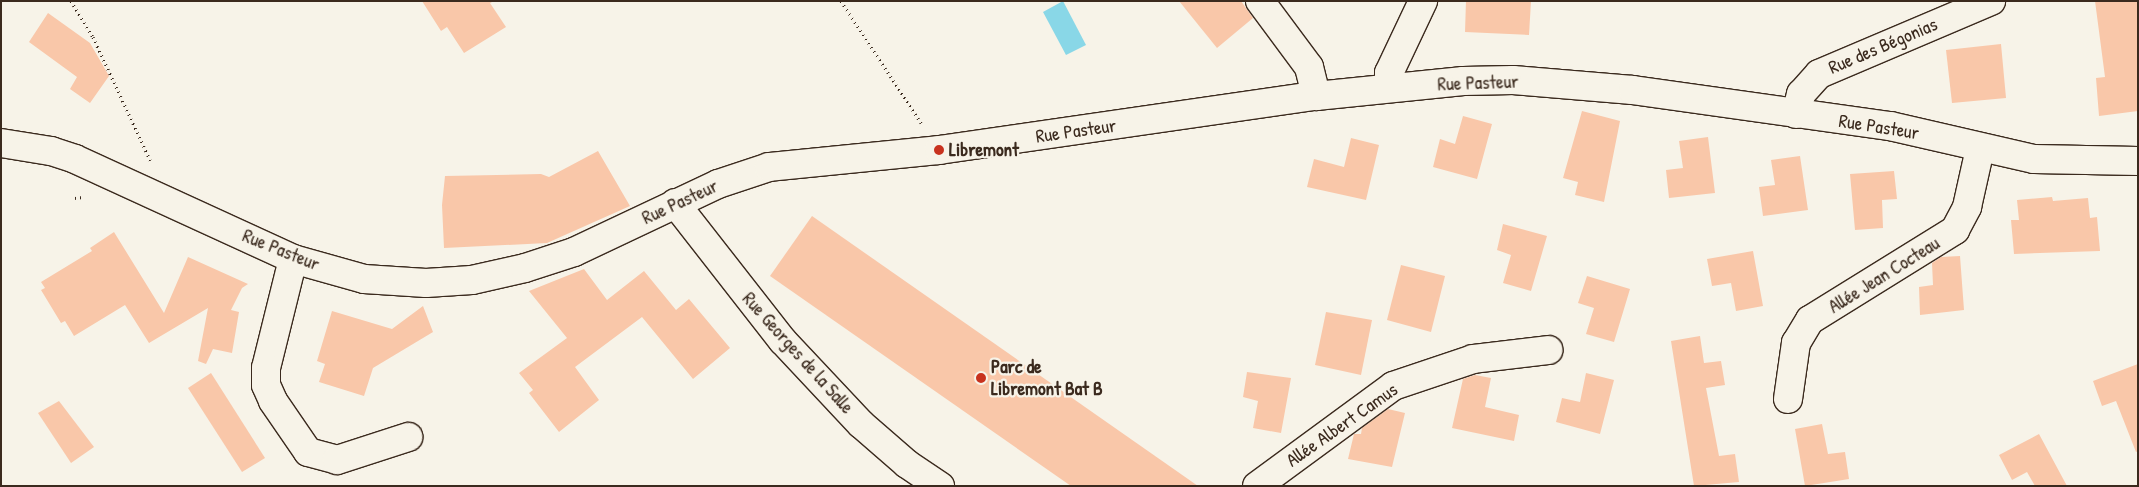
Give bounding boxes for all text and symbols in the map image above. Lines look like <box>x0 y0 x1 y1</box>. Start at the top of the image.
street label: Rue des Bégonias <box>1825 13 1941 79</box>
street label: Rue Pasteur <box>1437 70 1519 96</box>
street label: Rue Pasteur <box>1837 109 1921 145</box>
street label: Rue Pasteur <box>1034 114 1118 148</box>
place label: Libremont <box>949 139 1019 161</box>
marker: Libremont <box>933 144 945 156</box>
street label: Rue Pasteur <box>638 175 722 229</box>
street label: Rue Pasteur <box>239 224 323 276</box>
street label: Allée Jean Cocteau <box>1824 232 1944 318</box>
street label: Rue Georges de la Salle <box>737 288 859 418</box>
place label: Parc de Libremont Bat B <box>991 356 1103 400</box>
marker: Parc de Libremont Bat B <box>975 372 987 384</box>
street label: Allée Albert Camus <box>1282 378 1402 472</box>

